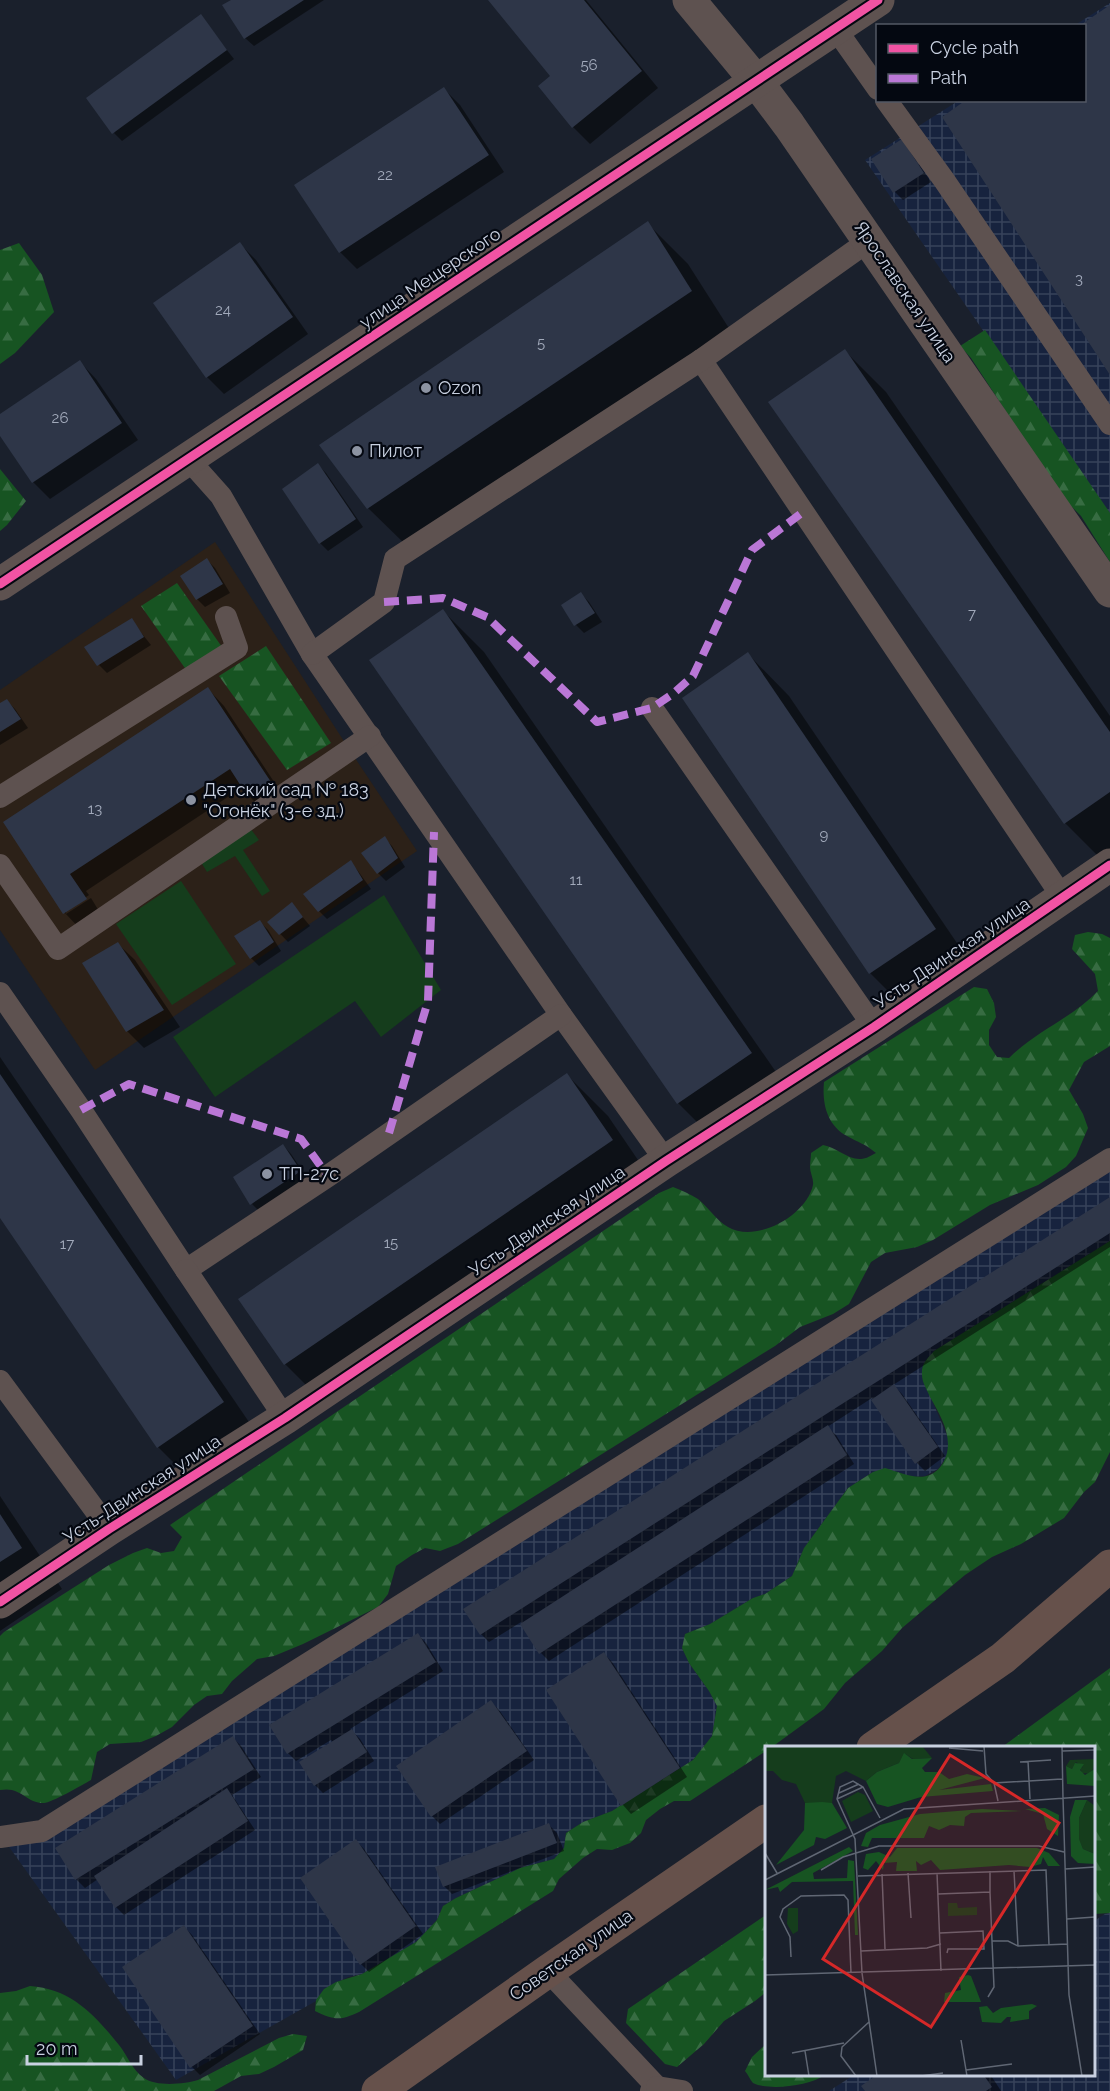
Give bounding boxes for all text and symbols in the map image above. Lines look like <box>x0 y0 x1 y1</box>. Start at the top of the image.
legend <box>876 24 1086 102</box>
text: Cycle path <box>930 37 1019 58</box>
house number: 56 <box>580 56 598 74</box>
text: Path <box>930 67 967 88</box>
house number: 22 <box>377 166 393 184</box>
street label: Ярославская улица <box>850 217 961 366</box>
street label: улица Мещерского <box>355 222 504 333</box>
house number: 3 <box>1075 270 1083 288</box>
house number: 24 <box>215 301 231 319</box>
house number: 5 <box>537 334 545 352</box>
place label: Ozon <box>438 377 481 398</box>
marker: Ozon <box>419 381 433 395</box>
house number: 26 <box>52 409 68 427</box>
place label: Пилот <box>369 440 422 461</box>
marker: Пилот <box>350 444 364 458</box>
house number: 7 <box>968 605 976 623</box>
place label: Детский сад № 183 "Огонёк" (3-е зд.) <box>203 779 369 821</box>
marker: Детский сад № 183 "Огонёк" (3-е зд.) <box>184 793 198 807</box>
house number: 13 <box>88 800 102 818</box>
house number: 9 <box>820 826 829 844</box>
house number: 11 <box>570 871 583 889</box>
street label: Усть-Двинская улица <box>870 893 1034 1013</box>
street label: Усть-Двинская улица <box>465 1161 629 1281</box>
place label: ТП-27c <box>279 1163 339 1184</box>
marker: ТП-27c <box>260 1167 274 1181</box>
house number: 15 <box>384 1234 398 1252</box>
house number: 17 <box>60 1235 74 1253</box>
street label: Усть-Двинская улица <box>59 1430 224 1547</box>
inset map <box>765 1746 1095 2076</box>
street label: Советская улица <box>505 1904 636 2005</box>
scale bar <box>27 2028 141 2066</box>
text: 20 m <box>36 2038 78 2059</box>

